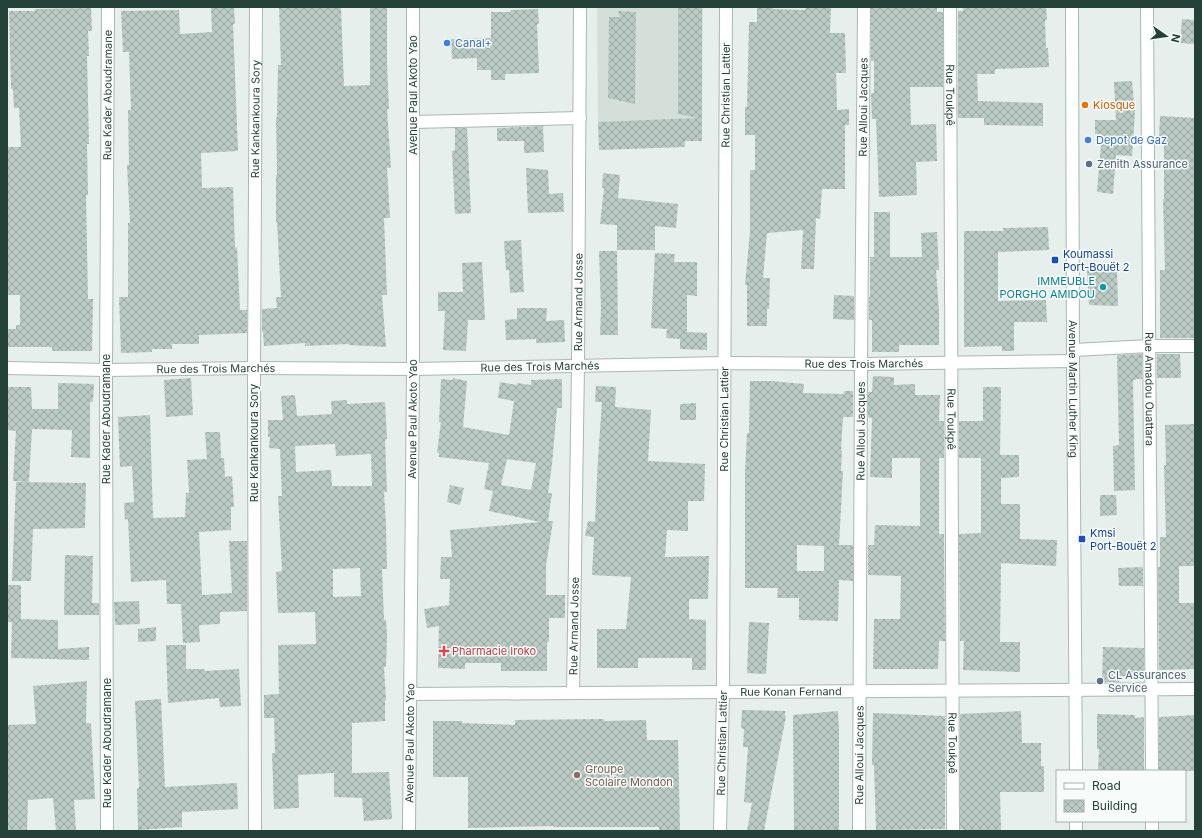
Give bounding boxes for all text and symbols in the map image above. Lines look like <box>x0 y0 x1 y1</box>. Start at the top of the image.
north arrow <box>1146 16 1186 56</box>
street label: Rue Kader Aboudramane <box>100 30 115 160</box>
text: N <box>1168 33 1184 44</box>
street label: Avenue Paul Akoto Yao <box>406 35 420 155</box>
place label: Canal+ <box>455 36 492 50</box>
marker: Canal+ <box>442 38 452 48</box>
street label: Rue Christian Lattier <box>718 42 733 148</box>
street label: Rue Alloui Jacques <box>856 57 871 157</box>
street label: Rue Kankankoura Sory <box>248 60 263 178</box>
street label: Rue Toukpê <box>943 64 957 126</box>
place label: Kiosque <box>1093 98 1135 112</box>
marker: Kiosque <box>1080 100 1090 110</box>
place label: Depot de Gaz <box>1096 133 1167 147</box>
marker: Depot de Gaz <box>1083 135 1093 145</box>
place label: Zenith Assurance <box>1097 157 1188 171</box>
marker: Zenith Assurance <box>1084 159 1094 169</box>
place label: Koumassi Port-Bouët 2 <box>1063 247 1129 274</box>
street label: Rue Armand Josse <box>571 253 586 351</box>
marker: Koumassi Port-Bouët 2 <box>1050 255 1060 265</box>
place label: IMMEUBLE PORGHO AMIDOU <box>1000 274 1095 301</box>
marker: IMMEUBLE PORGHO AMIDOU <box>1098 282 1108 292</box>
street label: Avenue Martin Luther King <box>1066 320 1081 458</box>
street label: Rue Amadou Ouattara <box>1142 332 1157 446</box>
street label: Rue Kader Aboudramane <box>99 354 113 484</box>
street label: Rue des Trois Marchés <box>804 356 924 371</box>
street label: Rue des Trois Marchés <box>480 358 600 375</box>
street label: Avenue Paul Akoto Yao <box>405 359 420 479</box>
street label: Rue des Trois Marchés <box>156 361 276 376</box>
street label: Rue Christian Lattier <box>717 366 731 472</box>
street label: Rue Alloui Jacques <box>854 381 868 481</box>
street label: Rue Kankankoura Sory <box>247 384 261 502</box>
street label: Rue Toukpê <box>944 388 959 450</box>
place label: Kmsi Port-Bouët 2 <box>1090 526 1156 553</box>
marker: Kmsi Port-Bouët 2 <box>1077 534 1087 544</box>
street label: Rue Armand Josse <box>566 577 582 675</box>
place label: Pharmacie Iroko <box>452 644 537 658</box>
marker: Pharmacie Iroko <box>439 646 449 656</box>
place label: CL Assurances Service <box>1108 668 1187 695</box>
marker: CL Assurances Service <box>1095 676 1105 686</box>
street label: Rue Kader Aboudramane <box>100 678 114 808</box>
street label: Avenue Paul Akoto Yao <box>402 683 417 803</box>
street label: Rue Konan Fernand <box>740 684 842 699</box>
street label: Rue Christian Lattier <box>714 690 730 796</box>
street label: Rue Alloui Jacques <box>852 705 867 805</box>
street label: Rue Toukpê <box>946 712 960 774</box>
place label: Groupe Scolaire Mondon <box>585 762 673 789</box>
marker: Groupe Scolaire Mondon <box>572 770 582 780</box>
legend <box>1056 770 1186 822</box>
text: Road <box>1092 778 1121 793</box>
text: Building <box>1092 798 1137 813</box>

